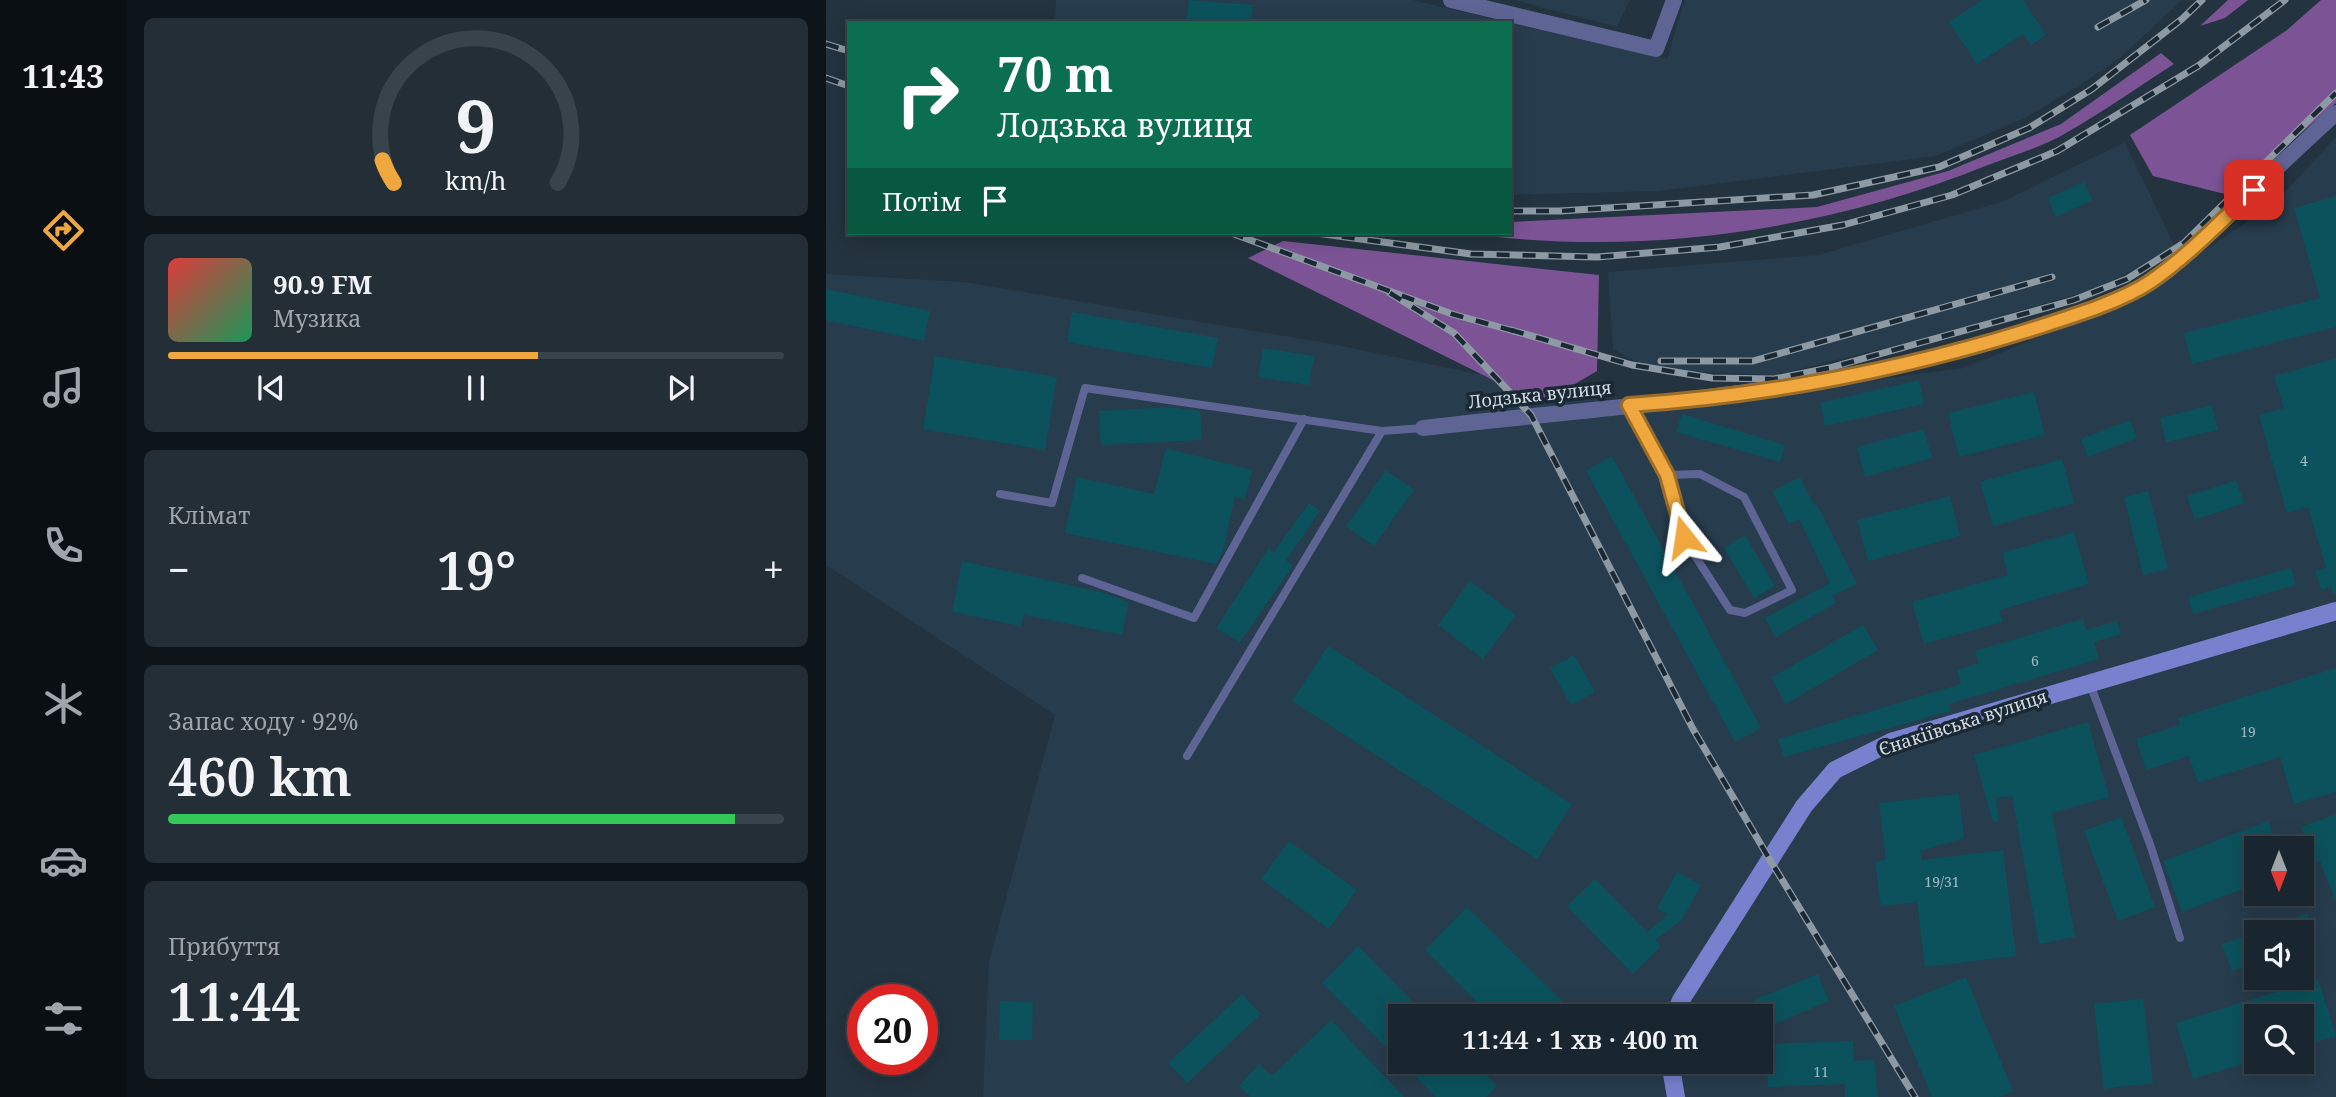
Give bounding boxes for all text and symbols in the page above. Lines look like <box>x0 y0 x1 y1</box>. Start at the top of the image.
text: 70 m <box>997 40 1113 106</box>
icon: right <box>882 49 973 140</box>
text: 11:43 <box>22 54 104 97</box>
text: 9 <box>455 75 497 174</box>
text: Лодзька вулиця <box>997 103 1253 146</box>
pin <box>2224 160 2284 220</box>
text: km/h <box>445 163 507 197</box>
icon: arrive <box>2235 171 2273 209</box>
icon: arrive <box>976 182 1014 220</box>
text: Потім <box>882 183 962 219</box>
icon: directions <box>39 206 88 255</box>
text: 90.9 FM <box>273 266 372 302</box>
text: Музика <box>273 302 361 334</box>
icon: music <box>39 363 88 412</box>
icon: previous <box>252 369 290 407</box>
icon: pause <box>457 369 495 407</box>
icon: next <box>662 369 700 407</box>
street label: Лодзька вулиця <box>1467 375 1613 413</box>
house number: 4 <box>2300 451 2308 470</box>
text: Клімат <box>168 499 250 531</box>
position arrow <box>1647 500 1721 574</box>
icon: phone <box>39 521 88 570</box>
text: 19° <box>437 534 516 605</box>
text: − <box>168 543 190 595</box>
text: + <box>763 543 784 595</box>
house number: 6 <box>2031 651 2039 670</box>
icon: climate <box>39 679 88 728</box>
street label: Єнакіївська вулиця <box>1875 683 2050 761</box>
text: Запас ходу · 92% <box>168 705 358 737</box>
house number: 19 <box>2240 722 2256 741</box>
text: 460 km <box>168 740 352 811</box>
icon: car <box>39 836 88 885</box>
north arrow <box>2244 836 2314 906</box>
map controls <box>2244 836 2314 1074</box>
house number: 19/31 <box>1924 872 1960 891</box>
button: sound <box>2244 920 2314 990</box>
text: Прибуття <box>168 930 280 962</box>
text: 11:44 <box>168 965 301 1036</box>
speed limit sign: 20 <box>847 984 938 1075</box>
icon: filters <box>39 994 88 1043</box>
button: search <box>2244 1004 2314 1074</box>
text: 11:44 · 1 хв · 400 m <box>1462 1021 1699 1057</box>
house number: 11 <box>1813 1062 1829 1081</box>

